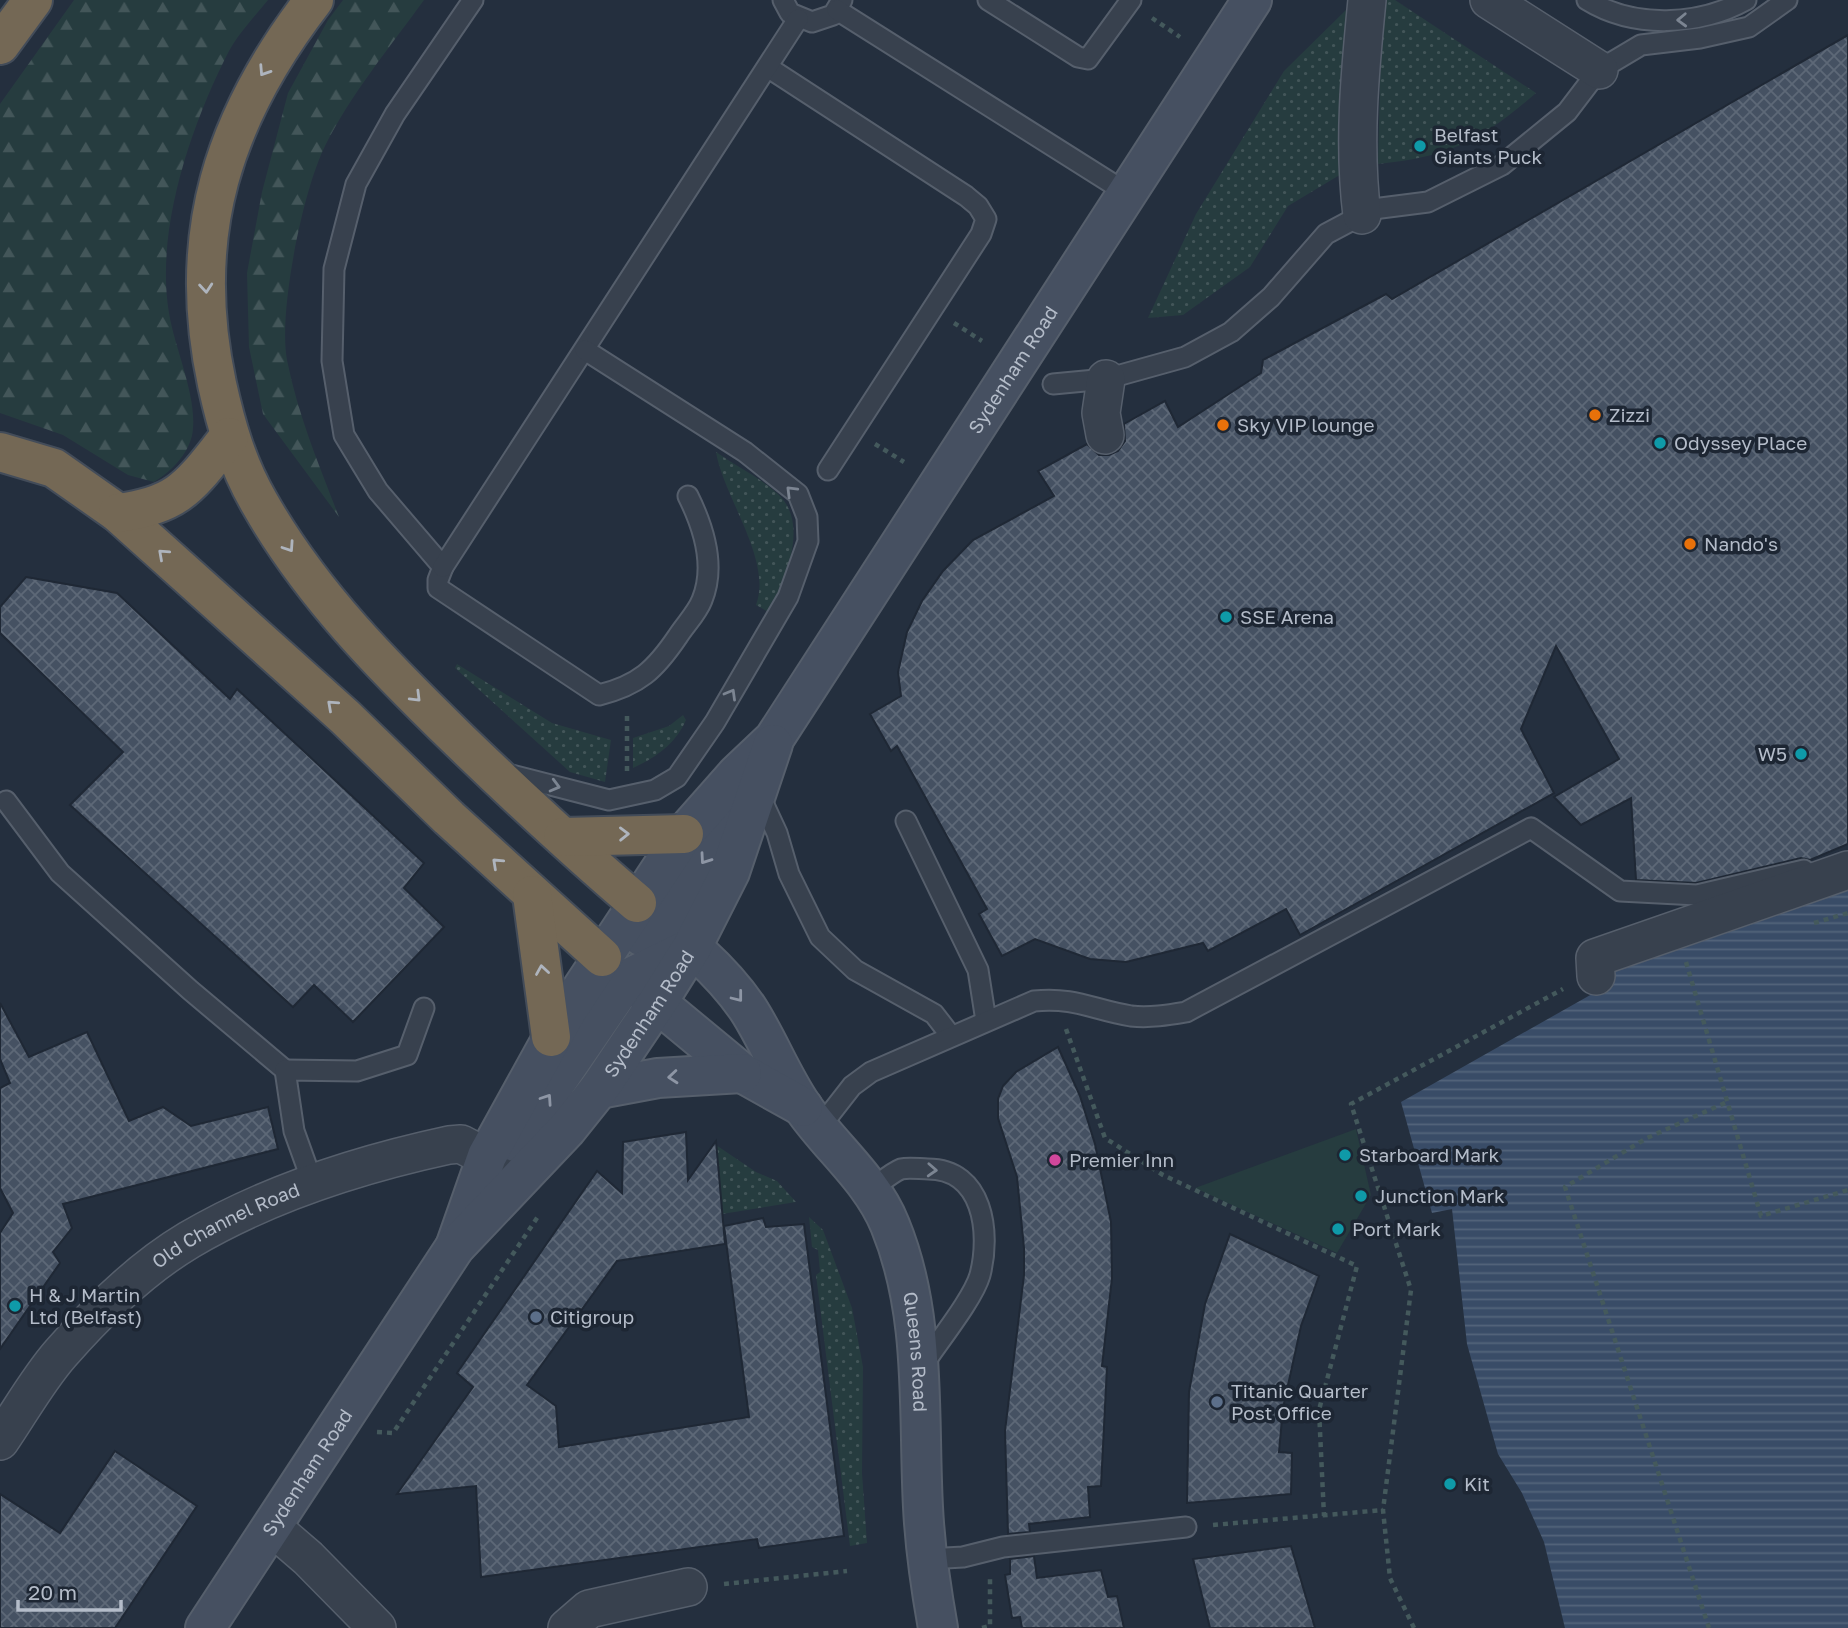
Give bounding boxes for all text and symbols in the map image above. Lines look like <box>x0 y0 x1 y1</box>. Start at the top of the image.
one-way arrow <box>1676 12 1687 27</box>
one-way arrow <box>259 64 272 77</box>
place label: Belfast Giants Puck <box>1434 123 1542 168</box>
marker: Belfast Giants Puck <box>1412 138 1428 154</box>
one-way arrow <box>198 283 213 294</box>
street label: Sydenham Road <box>963 301 1062 438</box>
place label: Zizzi <box>1609 403 1650 426</box>
marker: Zizzi <box>1587 407 1603 423</box>
place label: Sky VIP lounge <box>1237 413 1375 436</box>
marker: Sky VIP lounge <box>1215 417 1231 433</box>
place label: Odyssey Place <box>1674 431 1807 454</box>
marker: Odyssey Place <box>1652 435 1668 451</box>
one-way arrow <box>787 486 800 499</box>
place label: Nando's <box>1704 532 1778 555</box>
marker: Nando's <box>1682 536 1698 552</box>
one-way arrow <box>281 540 294 553</box>
one-way arrow <box>158 549 171 562</box>
place label: SSE Arena <box>1240 605 1334 628</box>
marker: SSE Arena <box>1218 609 1234 625</box>
one-way arrow <box>407 689 420 702</box>
one-way arrow <box>723 689 736 701</box>
one-way arrow <box>327 701 340 713</box>
place label: W5 <box>1758 742 1787 765</box>
marker: W5 <box>1793 746 1809 762</box>
one-way arrow <box>549 778 561 793</box>
one-way arrow <box>619 826 629 842</box>
one-way arrow <box>700 852 713 865</box>
one-way arrow <box>492 858 505 871</box>
street label: Sydenham Road <box>598 946 698 1081</box>
one-way arrow <box>535 964 550 975</box>
one-way arrow <box>730 989 743 1002</box>
one-way arrow <box>668 1069 679 1084</box>
one-way arrow <box>539 1094 551 1107</box>
place label: Starboard Mark <box>1359 1143 1499 1166</box>
marker: Starboard Mark <box>1337 1147 1353 1163</box>
place label: Premier Inn <box>1069 1148 1174 1171</box>
marker: Premier Inn <box>1047 1152 1063 1168</box>
one-way arrow <box>927 1162 938 1177</box>
street label: Old Channel Road <box>147 1177 303 1273</box>
place label: Junction Mark <box>1375 1184 1505 1207</box>
marker: Junction Mark <box>1353 1188 1369 1204</box>
place label: Port Mark <box>1352 1217 1441 1240</box>
marker: Port Mark <box>1330 1221 1346 1237</box>
place label: H & J Martin Ltd (Belfast) <box>29 1283 142 1328</box>
street label: Queens Road <box>899 1290 932 1412</box>
marker: H & J Martin Ltd (Belfast) <box>7 1298 23 1314</box>
place label: Citigroup <box>550 1305 634 1328</box>
marker: Citigroup <box>528 1309 544 1325</box>
place label: Titanic Quarter Post Office <box>1231 1379 1369 1424</box>
marker: Titanic Quarter Post Office <box>1209 1394 1225 1410</box>
street label: Sydenham Road <box>257 1404 357 1540</box>
place label: Kit <box>1464 1472 1490 1495</box>
marker: Kit <box>1442 1476 1458 1492</box>
scale bar <box>18 1568 121 1612</box>
text: 20 m <box>28 1579 77 1605</box>

